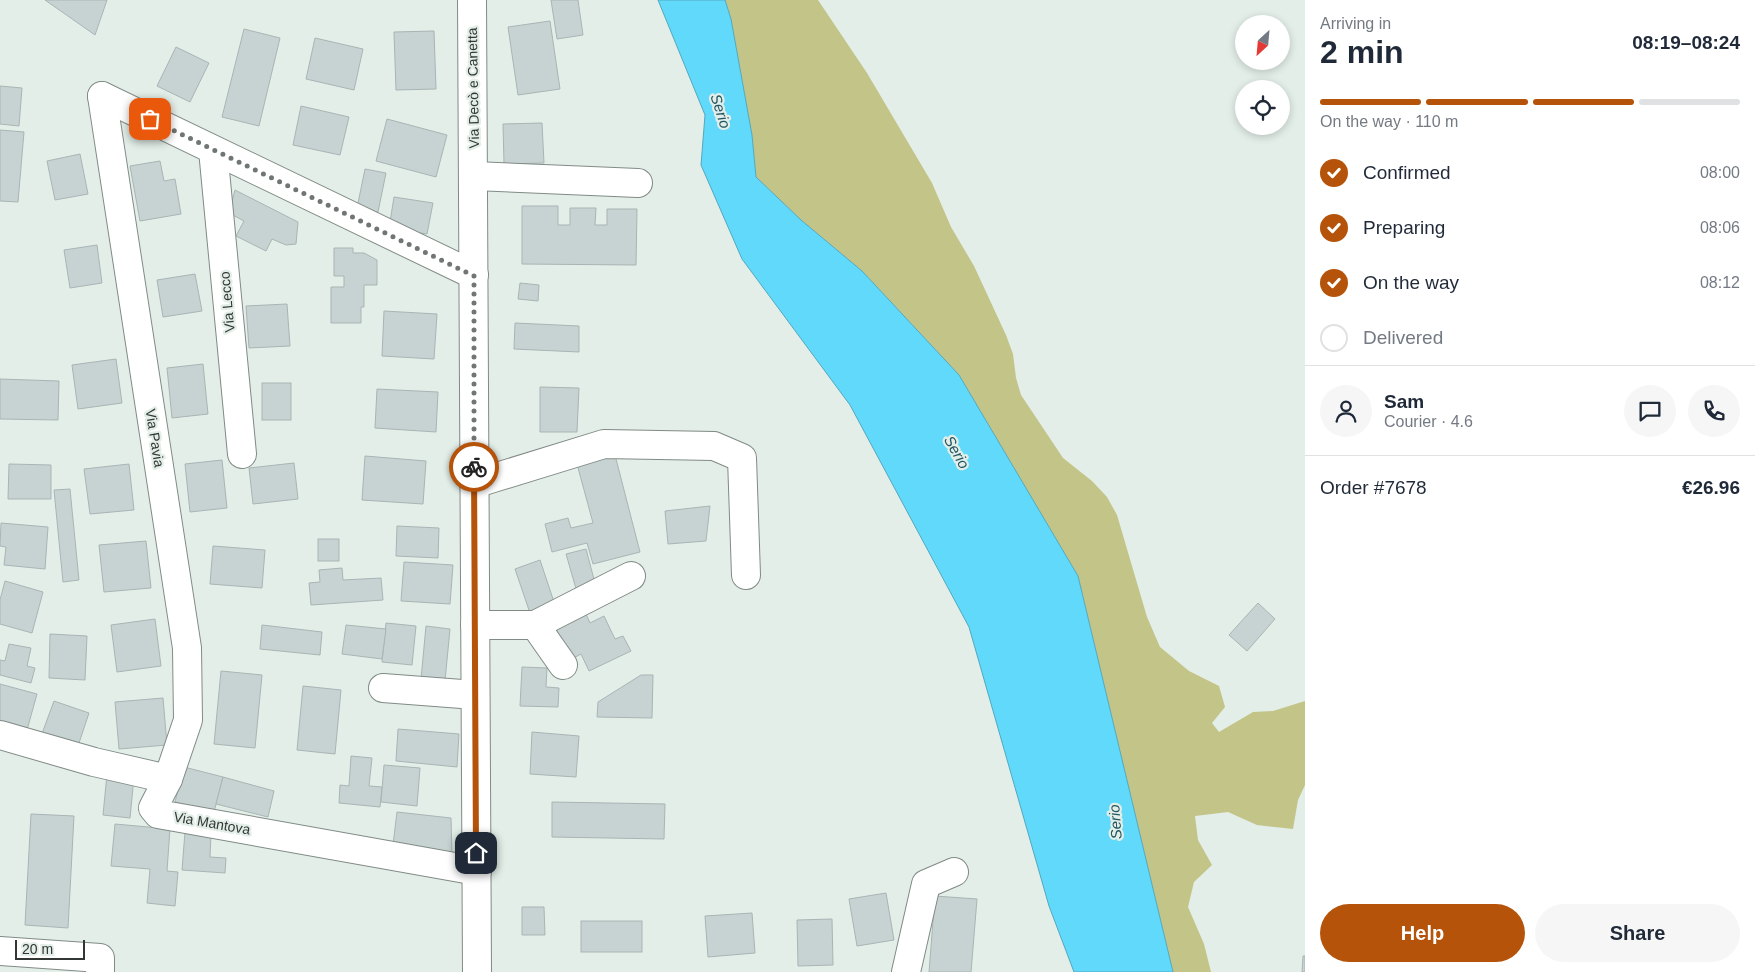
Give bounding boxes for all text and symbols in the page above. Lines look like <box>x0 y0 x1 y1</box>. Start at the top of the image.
north arrow <box>1235 15 1290 70</box>
map controls <box>1235 15 1290 135</box>
text: Arriving in <box>1320 15 1391 32</box>
street label: Via Decò e Canetta <box>464 27 482 149</box>
text: 08:19–08:24 <box>1632 32 1740 53</box>
text: 2 min <box>1320 34 1404 70</box>
button: locate <box>1235 80 1290 135</box>
water label: Serio <box>708 92 734 130</box>
pin <box>129 98 171 140</box>
icon: bag <box>136 105 164 133</box>
text: On the way · 110 m <box>1320 113 1458 130</box>
icon: check <box>1320 159 1348 187</box>
text: Confirmed <box>1363 162 1451 183</box>
text: 08:00 <box>1700 164 1740 181</box>
icon: check <box>1320 214 1348 242</box>
text: Preparing <box>1363 217 1445 238</box>
text: 08:06 <box>1700 219 1740 236</box>
icon: check <box>1320 269 1348 297</box>
street label: Via Lecco <box>216 271 238 333</box>
text: On the way <box>1363 272 1459 293</box>
text: 08:12 <box>1700 274 1740 291</box>
text: Delivered <box>1363 327 1443 348</box>
button: person <box>1320 385 1372 437</box>
button: chat <box>1624 385 1676 437</box>
button: phone <box>1688 385 1740 437</box>
text: Sam <box>1384 391 1424 412</box>
street label: Via Pavia <box>142 408 168 469</box>
text: Courier · 4.6 <box>1384 413 1473 430</box>
water label: Serio <box>941 433 973 471</box>
courier <box>449 442 499 492</box>
icon: bike <box>460 453 488 481</box>
text: Order #7678 <box>1320 477 1427 498</box>
text: €26.96 <box>1682 477 1740 498</box>
water label: Serio <box>1105 804 1125 840</box>
street label: Via Mantova <box>172 808 252 838</box>
pin <box>455 832 497 874</box>
icon: home <box>462 839 490 867</box>
button: Help <box>1320 904 1525 962</box>
button: Share <box>1535 904 1740 962</box>
scale bar <box>15 937 85 960</box>
text: 20 m <box>22 941 53 957</box>

